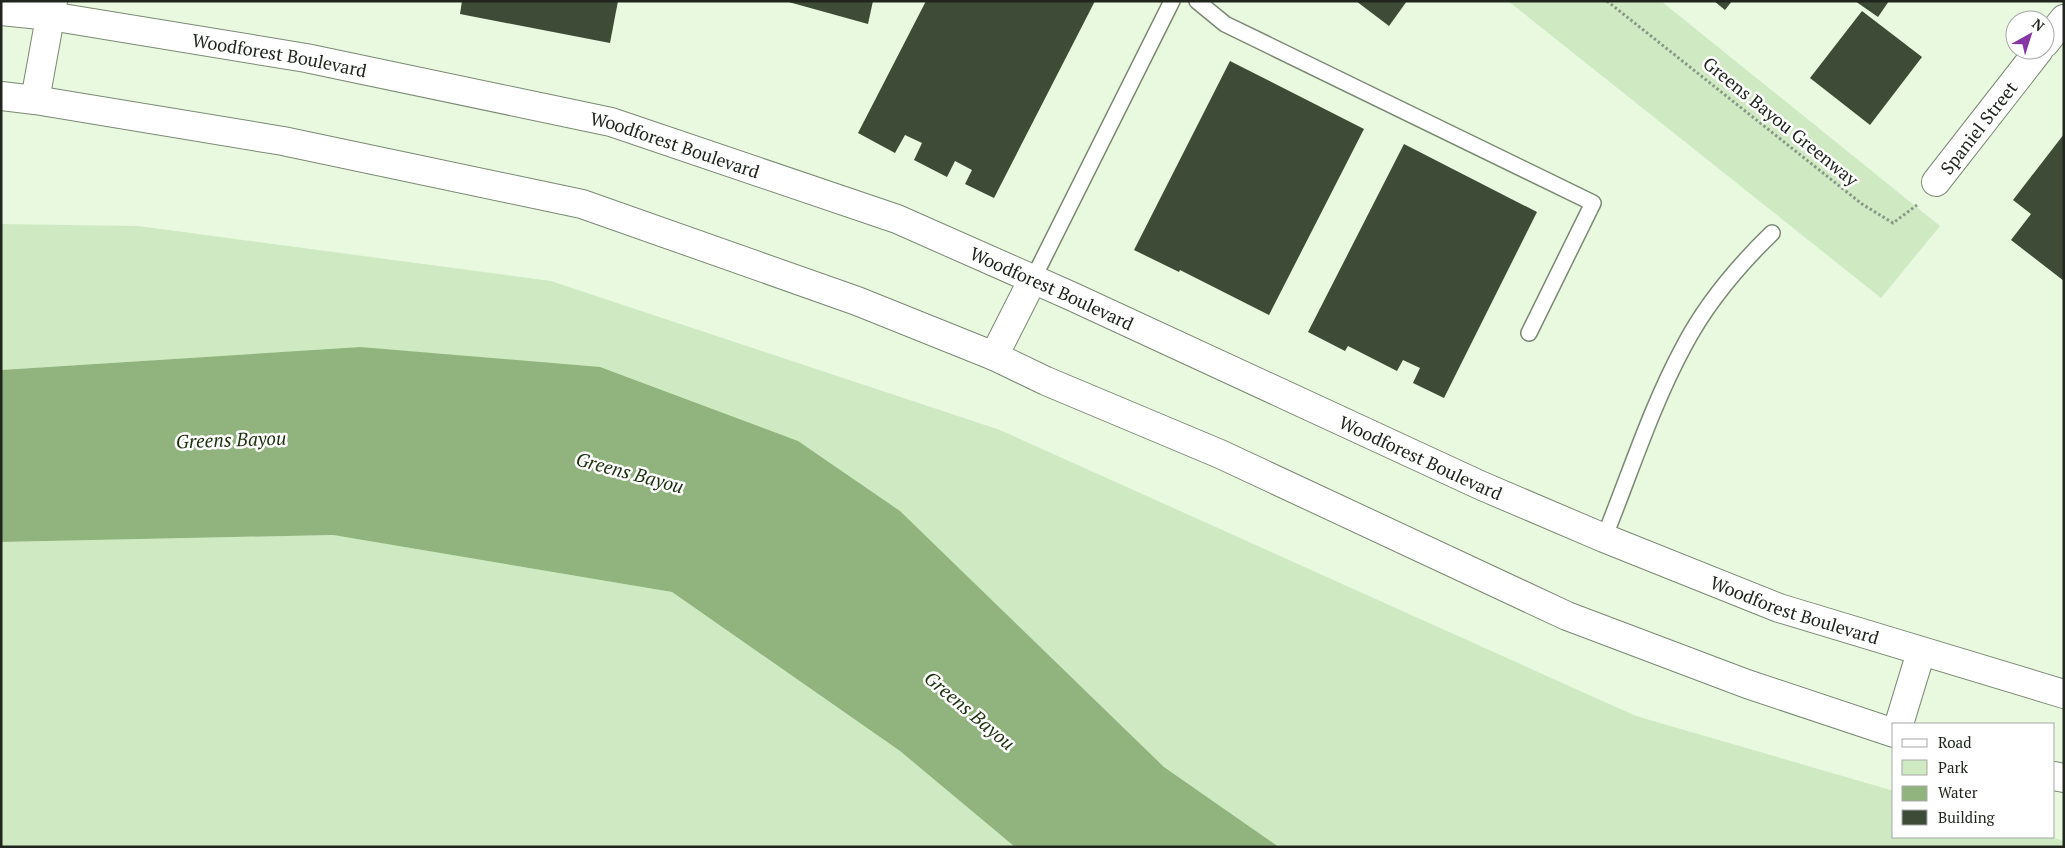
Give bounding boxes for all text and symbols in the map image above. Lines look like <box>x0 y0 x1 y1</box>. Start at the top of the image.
north arrow <box>2005 10 2055 60</box>
text: N <box>2028 14 2049 35</box>
street label: Woodforest Boulevard <box>190 28 369 82</box>
street label: Greens Bayou Greenway <box>1698 51 1864 192</box>
street label: Spaniel Street <box>1935 76 2023 179</box>
street label: Woodforest Boulevard <box>588 106 763 184</box>
street label: Woodforest Boulevard <box>966 241 1138 335</box>
street label: Woodforest Boulevard <box>1335 410 1506 505</box>
water label: Greens Bayou <box>175 425 287 453</box>
water label: Greens Bayou <box>573 446 687 498</box>
street label: Woodforest Boulevard <box>1707 570 1882 650</box>
water label: Greens Bayou <box>920 665 1020 755</box>
legend <box>1892 723 2055 838</box>
text: Road <box>1938 732 1971 752</box>
text: Park <box>1938 757 1968 777</box>
text: Water <box>1938 782 1978 802</box>
text: Building <box>1938 807 1996 827</box>

